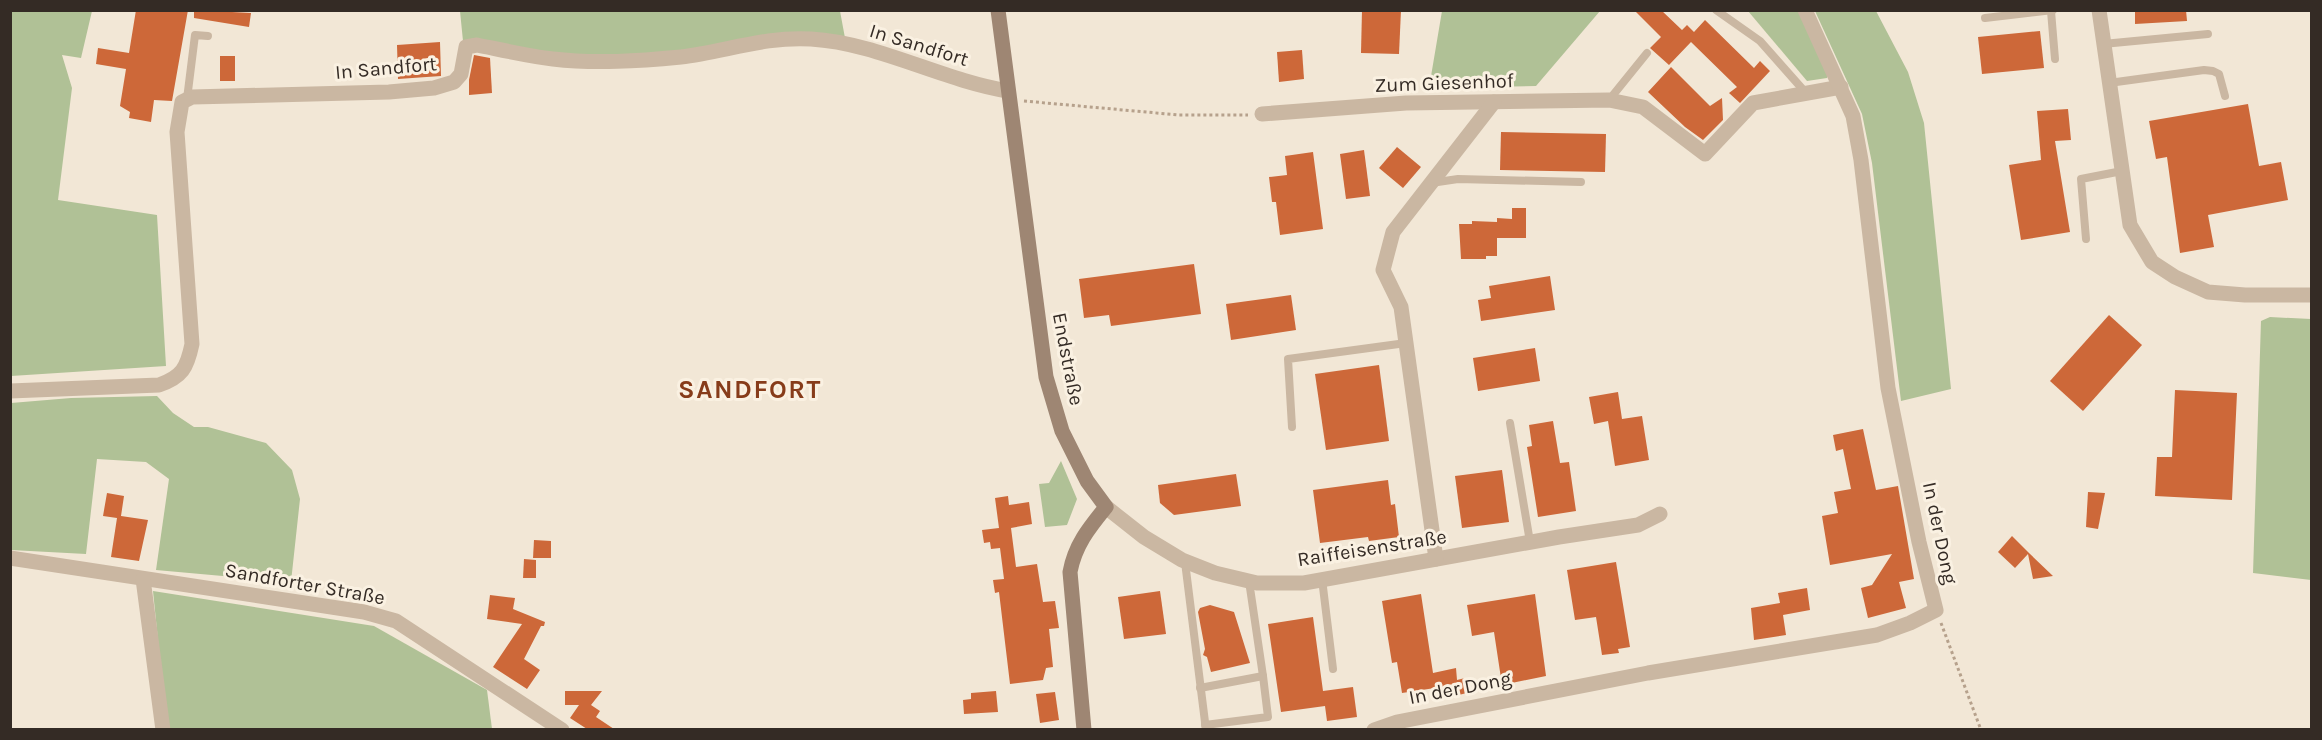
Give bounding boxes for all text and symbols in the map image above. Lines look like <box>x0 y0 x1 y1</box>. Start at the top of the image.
street label: In Sandfort <box>867 19 972 71</box>
street label: In Sandfort <box>334 52 438 84</box>
street label: Zum Giesenhof <box>1374 69 1514 97</box>
street label: Endstraße <box>1048 311 1088 407</box>
district label: SANDFORT <box>678 374 822 405</box>
street label: In der Dong <box>1918 480 1962 586</box>
street label: Raiffeisenstraße <box>1296 525 1448 571</box>
street label: Sandforter Straße <box>223 559 387 609</box>
street label: In der Dong <box>1407 667 1513 709</box>

